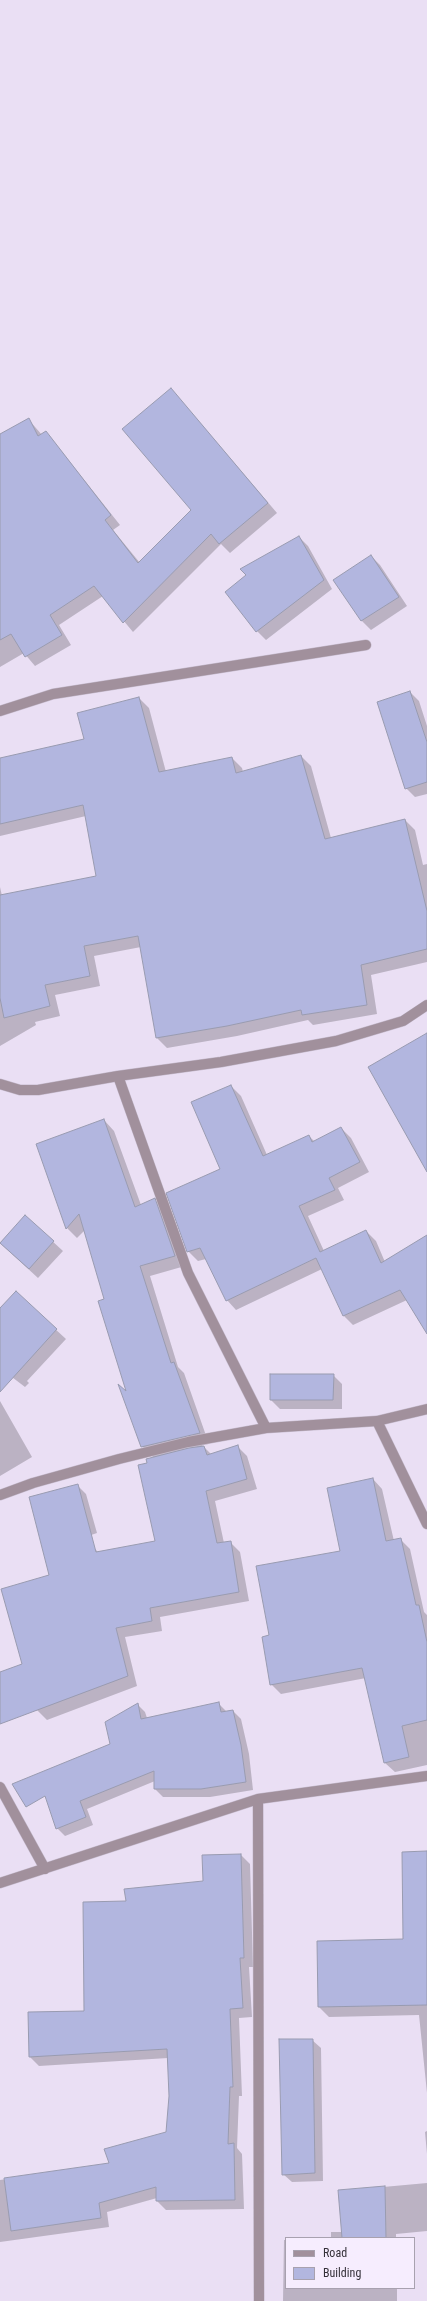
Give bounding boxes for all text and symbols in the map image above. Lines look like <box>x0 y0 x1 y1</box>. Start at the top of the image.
legend <box>285 2237 415 2289</box>
text: Road <box>323 2246 347 2260</box>
text: Building <box>323 2266 361 2280</box>

